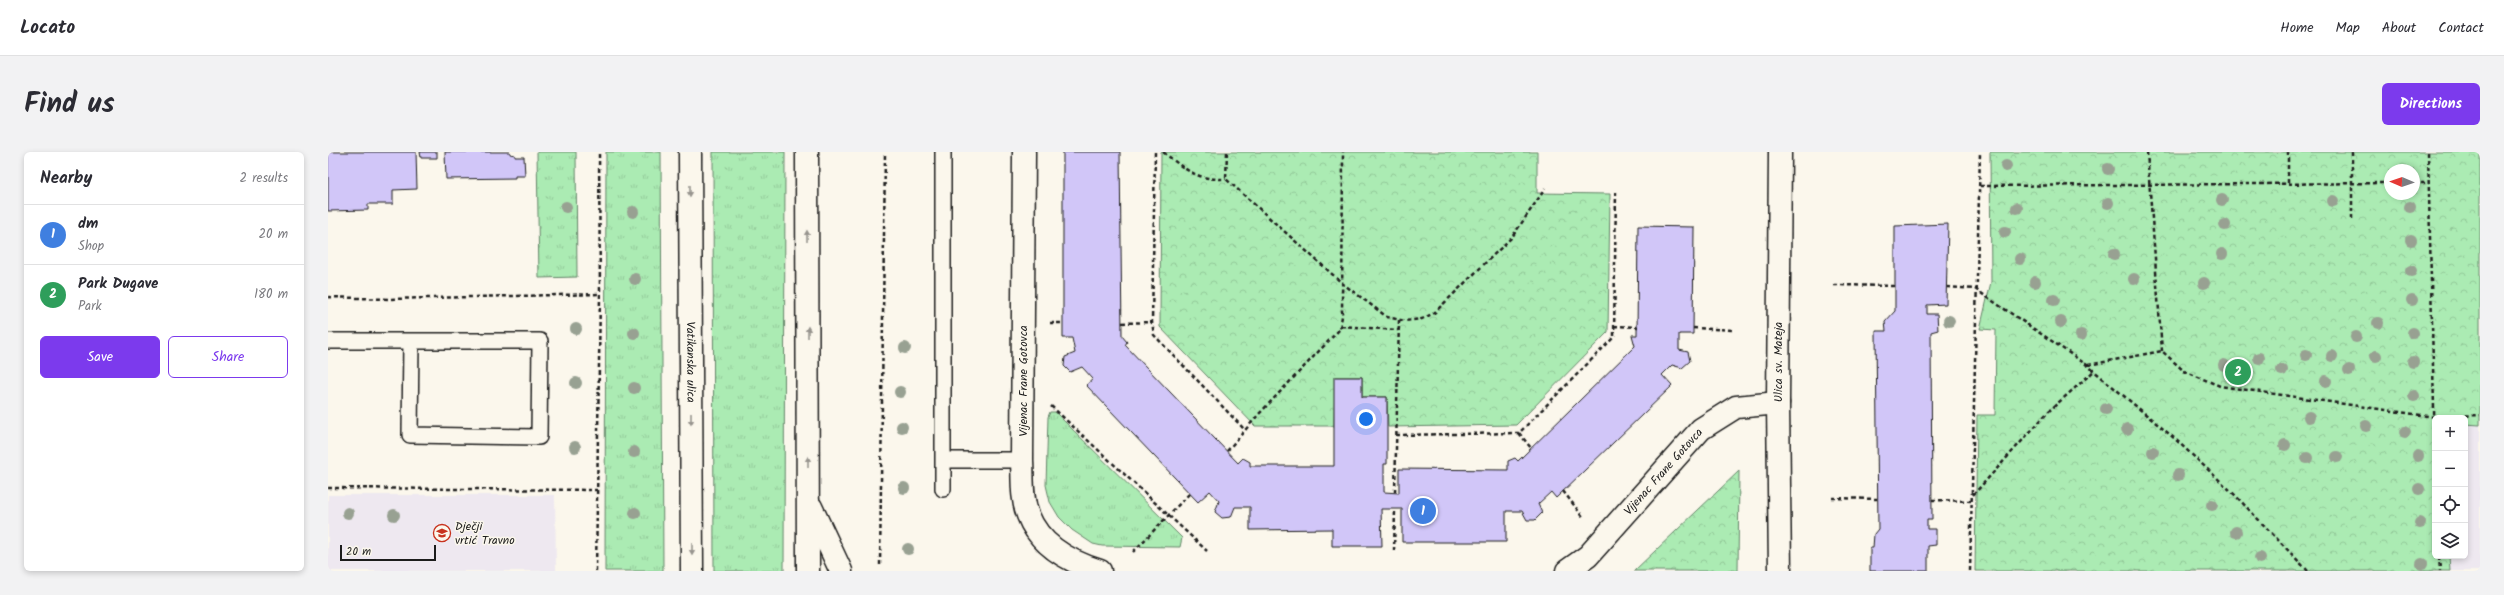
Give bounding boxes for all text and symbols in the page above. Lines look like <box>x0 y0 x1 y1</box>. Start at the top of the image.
text: Locato <box>20 13 75 43</box>
text: Home <box>2280 17 2314 39</box>
text: Map <box>2336 17 2360 39</box>
text: About <box>2382 17 2416 39</box>
text: Contact <box>2438 17 2484 39</box>
text: Find us <box>24 82 115 127</box>
button: Directions <box>2382 83 2480 125</box>
north arrow <box>2384 164 2420 200</box>
text: Nearby <box>40 165 92 192</box>
text: 2 results <box>240 168 288 189</box>
one-way arrow <box>687 185 693 198</box>
text: dm <box>78 212 98 236</box>
text: 1 <box>51 224 55 245</box>
text: 20 m <box>258 224 288 245</box>
one-way arrow <box>804 229 810 242</box>
text: Shop <box>78 236 104 257</box>
text: Park Dugave <box>78 272 158 296</box>
text: 2 <box>49 284 57 305</box>
text: 180 m <box>254 284 288 305</box>
text: Park <box>78 296 102 317</box>
street label: Vatikanska ulica <box>681 321 701 403</box>
street label: Ulica sv. Mateja <box>1769 321 1788 402</box>
one-way arrow <box>805 325 811 338</box>
street label: Vijenac Frane Gotovca <box>1014 325 1033 437</box>
button: Save <box>40 336 160 378</box>
button: Share <box>168 336 288 378</box>
pin: 2 <box>2225 357 2251 387</box>
your location <box>1356 409 1376 429</box>
one-way arrow <box>688 413 694 426</box>
map controls <box>2432 415 2468 559</box>
button: + <box>2432 415 2468 451</box>
street label: Vijenac Frane Gotovca <box>1619 423 1708 519</box>
button: − <box>2432 451 2468 487</box>
one-way arrow <box>805 455 811 468</box>
button: locate <box>2432 487 2468 523</box>
pin: 1 <box>1410 496 1436 526</box>
place label: Dječji vrtić Travno <box>455 517 515 550</box>
school or university icon: Dječji vrtić Travno <box>432 523 452 543</box>
button: layers <box>2432 523 2468 559</box>
scale bar <box>340 543 436 562</box>
text: 20 m <box>346 543 371 561</box>
one-way arrow <box>688 543 695 555</box>

